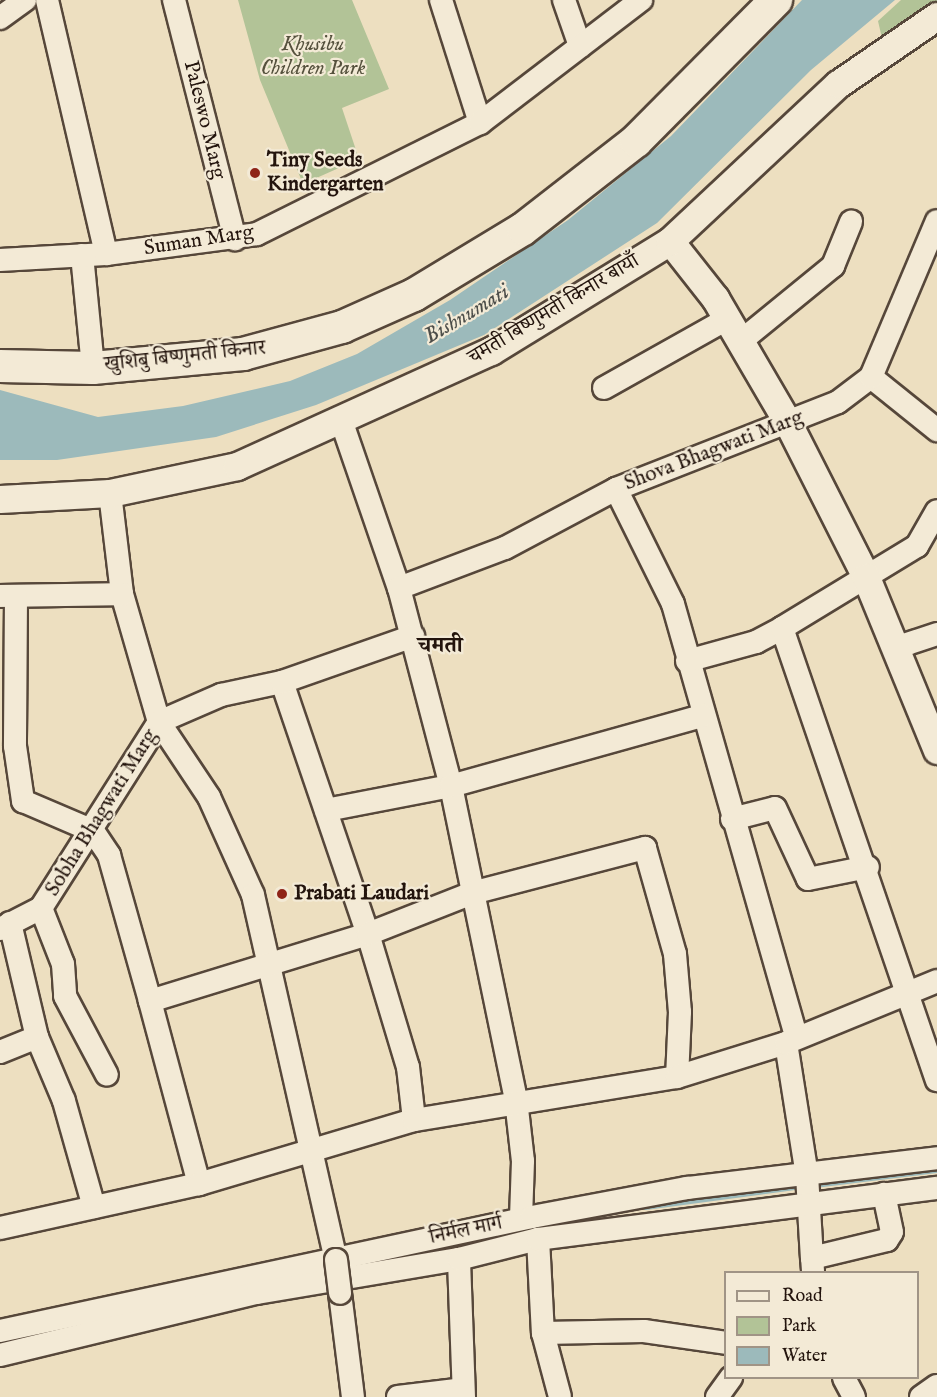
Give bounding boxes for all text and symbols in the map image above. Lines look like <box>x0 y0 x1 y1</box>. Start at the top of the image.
park label: Khusibu Children Park <box>261 32 365 82</box>
street label: Paleswo Marg <box>177 58 231 182</box>
place label: Tiny Seeds Kindergarten <box>267 148 384 198</box>
marker: Tiny Seeds Kindergarten <box>248 166 262 180</box>
street label: Suman Marg <box>142 220 256 262</box>
street label: चमती बिष्णुमती किनार बायाँ <box>464 249 644 371</box>
water label: Bishnumati <box>420 279 514 351</box>
street label: खुशिबु बिष्णुमती किनार <box>103 336 267 378</box>
street label: Shova Bhagwati Marg <box>621 405 807 497</box>
district label: चमती <box>417 634 463 660</box>
street label: Sobha Bhagwati Marg <box>40 725 164 901</box>
place label: Prabati Laudari <box>294 881 429 907</box>
marker: Prabati Laudari <box>275 887 289 901</box>
street label: निर्मल मार्ग <box>427 1211 505 1251</box>
legend <box>724 1271 919 1379</box>
text: Road <box>782 1285 823 1308</box>
text: Park <box>782 1315 816 1338</box>
text: Water <box>782 1345 827 1368</box>

